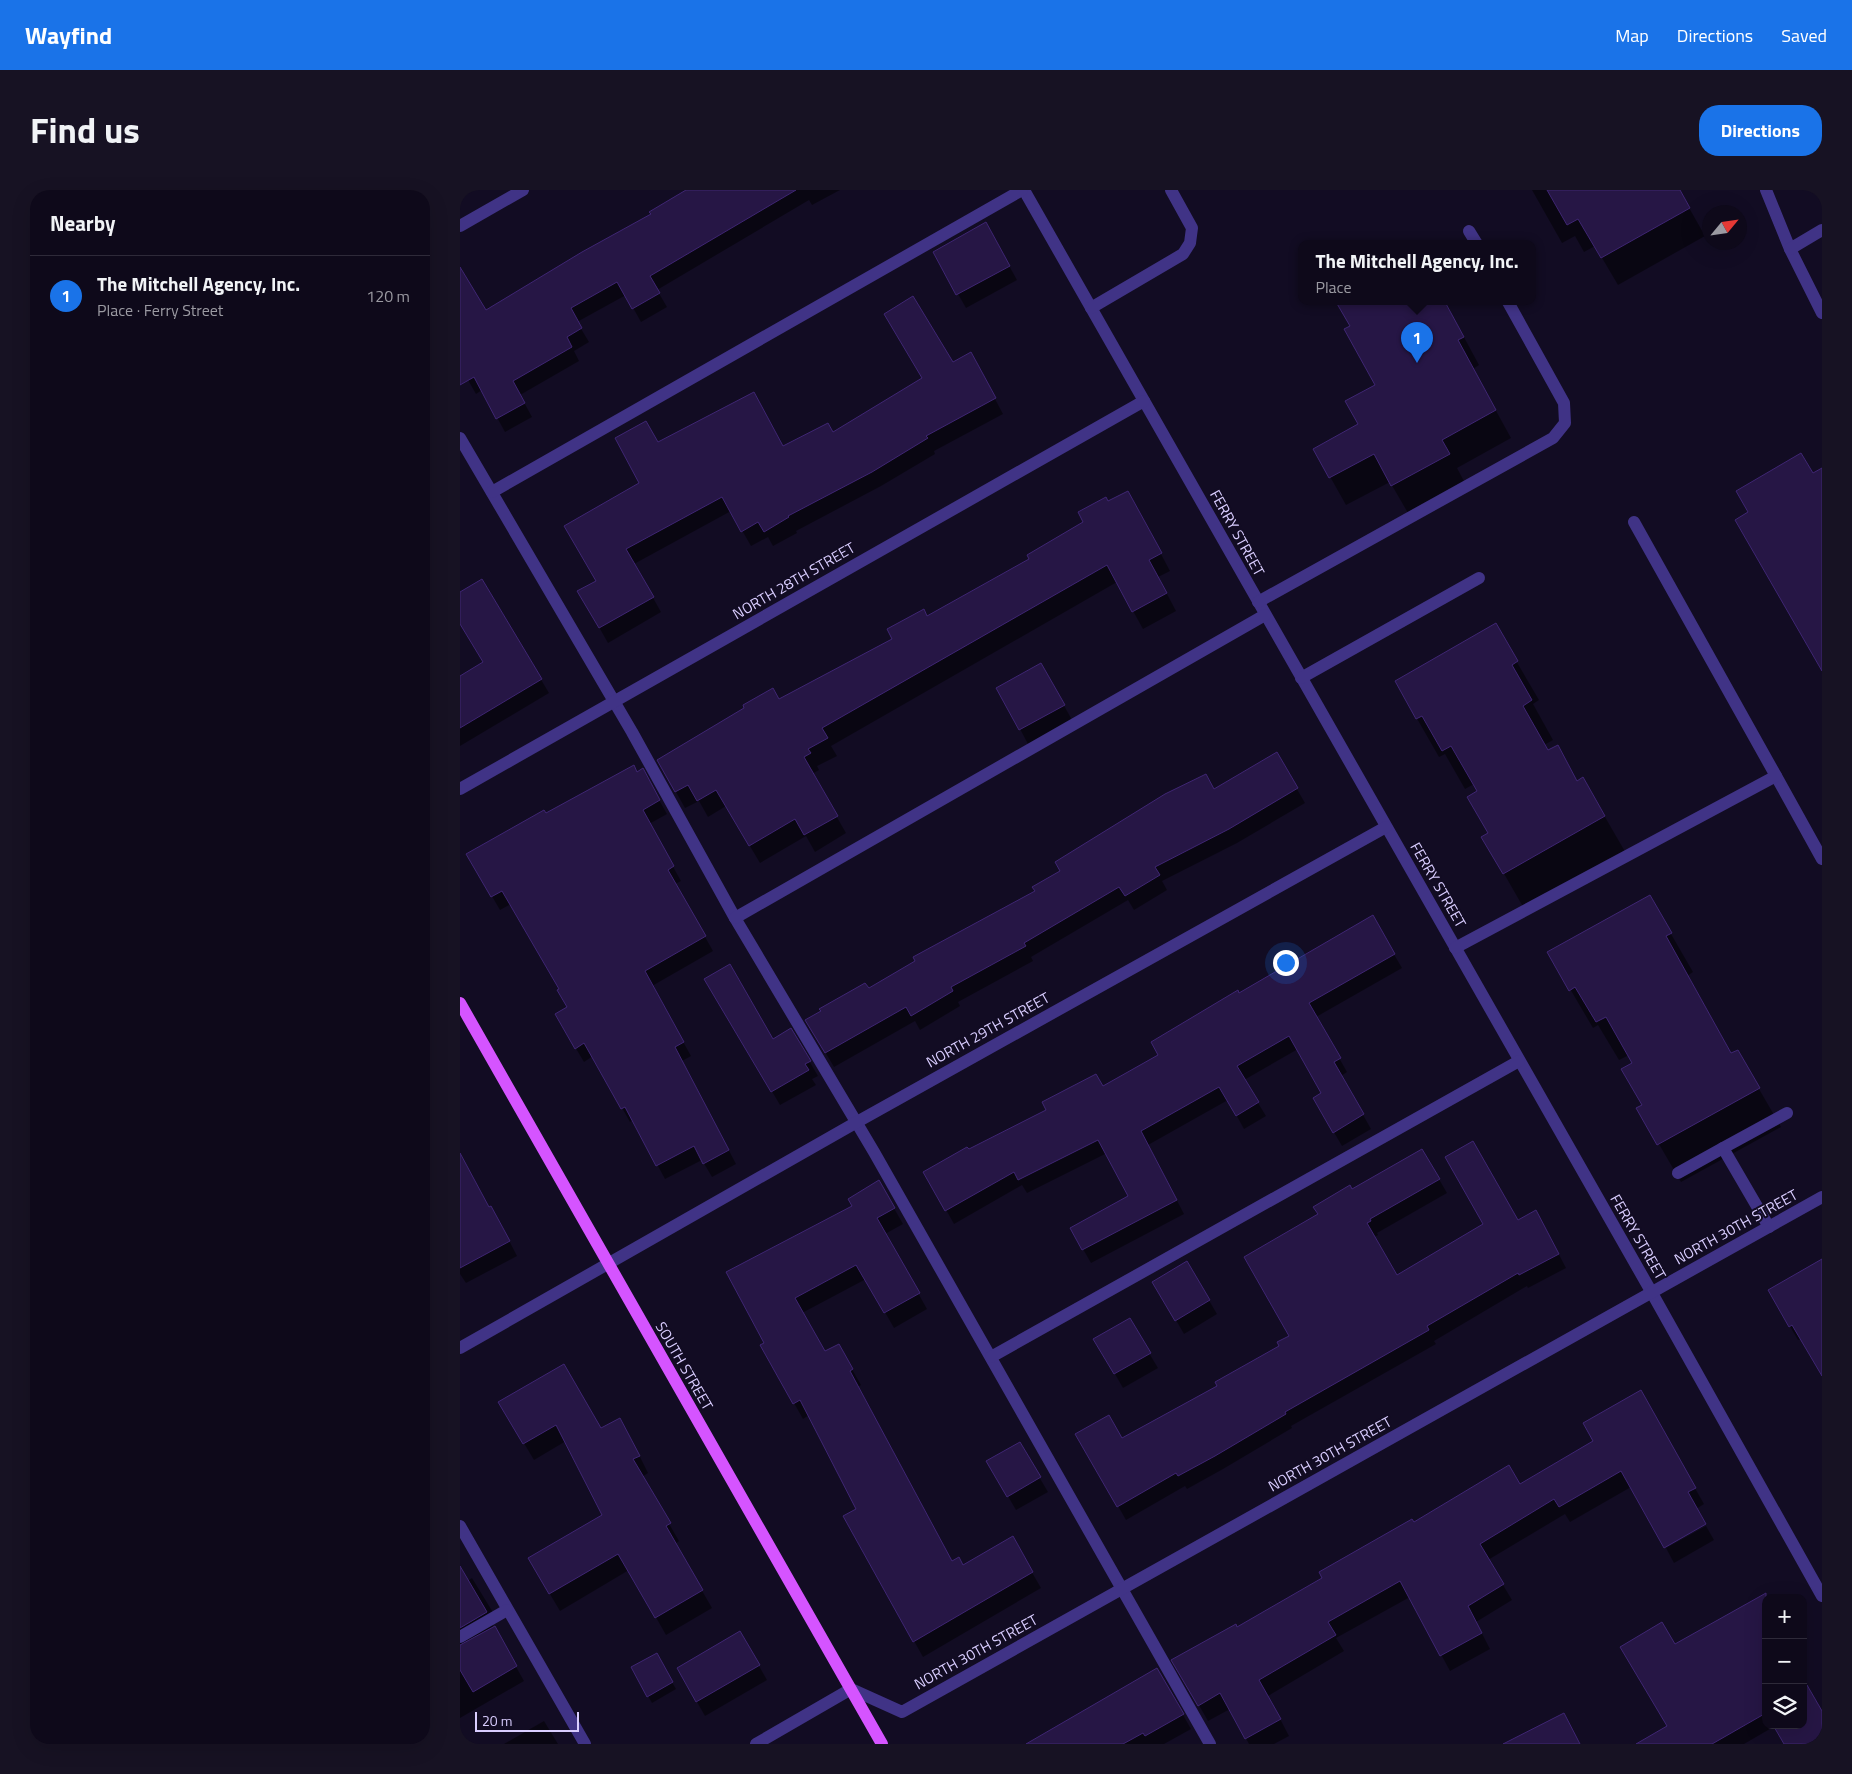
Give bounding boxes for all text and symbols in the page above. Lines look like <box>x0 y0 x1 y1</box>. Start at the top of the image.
text: Wayfind <box>25 17 112 53</box>
text: Map <box>1615 22 1649 49</box>
text: Directions <box>1677 22 1753 49</box>
text: Saved <box>1781 22 1827 49</box>
text: Find us <box>30 103 140 157</box>
button: Directions <box>1699 105 1822 156</box>
north arrow <box>1702 205 1747 250</box>
text: Nearby <box>50 207 115 239</box>
popup <box>1298 240 1536 305</box>
text: The Mitchell Agency, Inc. <box>1315 246 1519 275</box>
text: The Mitchell Agency, Inc. <box>97 269 300 298</box>
text: Place <box>1315 275 1352 299</box>
text: 1 <box>62 284 70 308</box>
text: 120 m <box>366 284 410 308</box>
text: Place · Ferry Street <box>97 298 223 322</box>
pin: 1 <box>1401 322 1433 363</box>
street label: FERRY STREET <box>1204 485 1271 580</box>
street label: NORTH 28TH STREET <box>728 536 859 625</box>
street label: FERRY STREET <box>1405 838 1472 932</box>
your location <box>1273 950 1299 976</box>
street label: NORTH 29TH STREET <box>922 986 1054 1073</box>
street label: NORTH 30TH STREET <box>1670 1183 1802 1270</box>
street label: FERRY STREET <box>1605 1190 1672 1284</box>
street label: SOUTH STREET <box>650 1317 719 1414</box>
street label: NORTH 30TH STREET <box>1264 1410 1396 1497</box>
map controls <box>1762 1594 1807 1729</box>
button: + <box>1762 1594 1807 1639</box>
street label: NORTH 30TH STREET <box>910 1608 1042 1695</box>
button: − <box>1762 1639 1807 1684</box>
button: layers <box>1762 1684 1807 1729</box>
scale bar <box>475 1709 579 1732</box>
text: 20 m <box>482 1710 512 1731</box>

